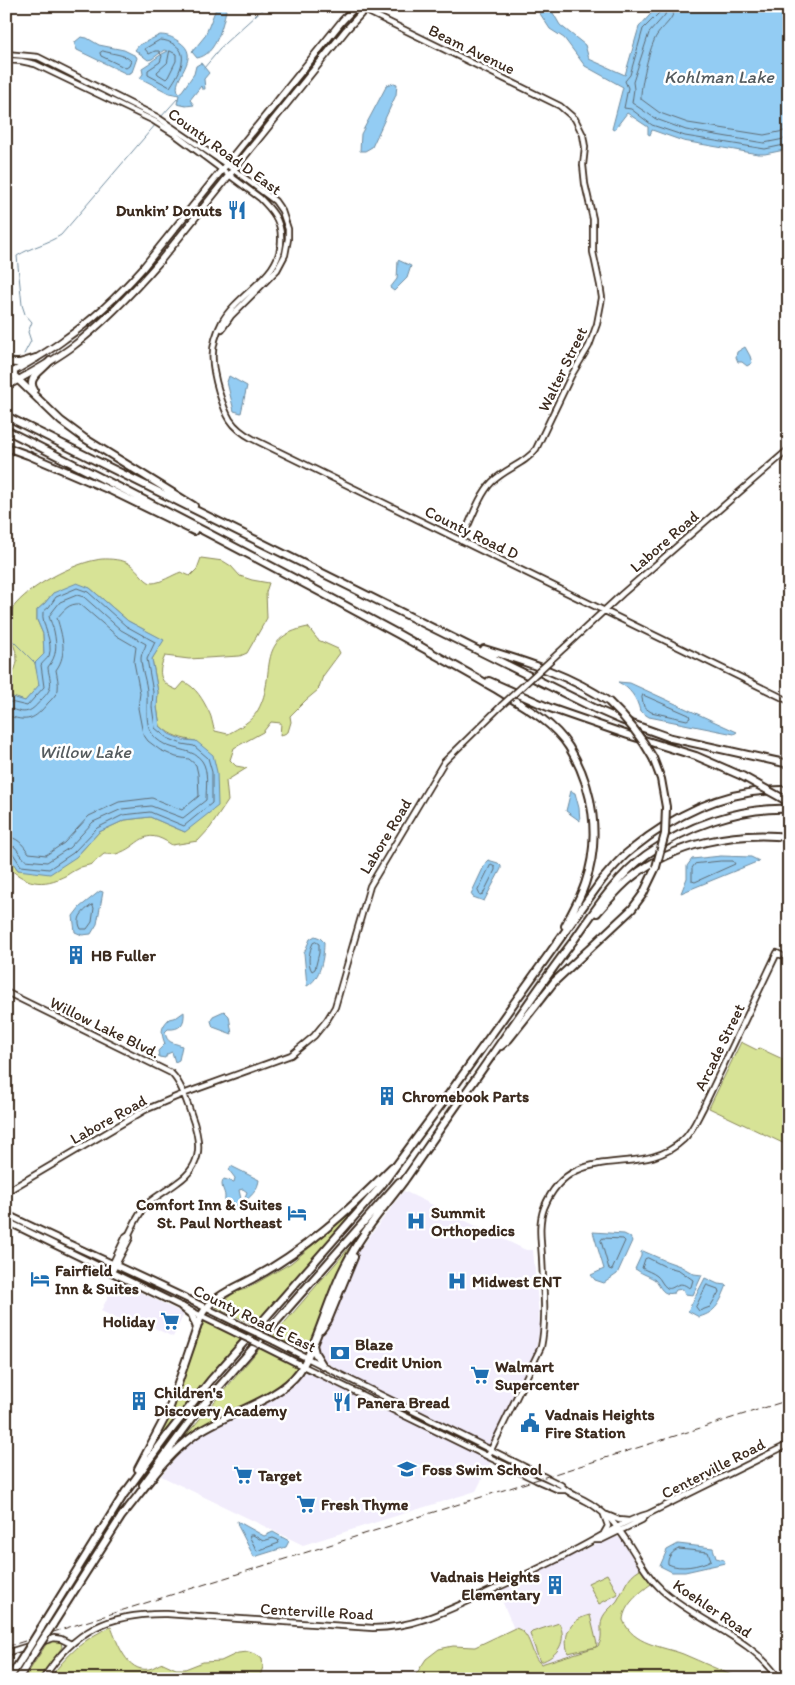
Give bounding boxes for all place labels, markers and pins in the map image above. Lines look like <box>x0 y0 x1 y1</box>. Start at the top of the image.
restaurant icon: Dunkin’ Donuts <box>226 199 248 221</box>
place label: Dunkin’ Donuts <box>116 201 222 220</box>
building icon: HB Fuller <box>65 944 87 966</box>
place label: HB Fuller <box>91 946 156 965</box>
building icon: Chromebook Parts <box>376 1085 398 1107</box>
place label: Chromebook Parts <box>402 1087 529 1106</box>
place label: Comfort Inn & Suites St. Paul Northeast <box>136 1195 282 1232</box>
hotel icon: Comfort Inn & Suites St. Paul Northeast <box>286 1202 308 1224</box>
place label: Summit Orthopedics <box>431 1203 515 1241</box>
hospital icon: Summit Orthopedics <box>405 1210 427 1232</box>
place label: Fairfield Inn & Suites <box>55 1261 139 1298</box>
hotel icon: Fairfield Inn & Suites <box>29 1268 51 1290</box>
hospital icon: Midwest ENT <box>446 1270 468 1292</box>
place label: Midwest ENT <box>472 1272 562 1291</box>
supermarket icon: Holiday <box>159 1310 181 1332</box>
place label: Holiday <box>103 1312 155 1332</box>
place label: Blaze Credit Union <box>355 1335 442 1372</box>
bank icon: Blaze Credit Union <box>329 1342 351 1364</box>
place label: Walmart Supercenter <box>495 1357 580 1395</box>
supermarket icon: Walmart Supercenter <box>469 1364 491 1386</box>
place label: Children's Discovery Academy <box>154 1383 287 1421</box>
building icon: Children's Discovery Academy <box>128 1390 150 1412</box>
restaurant icon: Panera Bread <box>331 1391 353 1413</box>
place label: Panera Bread <box>357 1393 450 1412</box>
place label: Vadnais Heights Fire Station <box>545 1405 655 1442</box>
public building icon: Vadnais Heights Fire Station <box>519 1412 541 1434</box>
school or university icon: Foss Swim School <box>396 1458 418 1480</box>
place label: Foss Swim School <box>422 1460 543 1479</box>
supermarket icon: Target <box>232 1464 254 1486</box>
place label: Target <box>257 1466 302 1486</box>
supermarket icon: Fresh Thyme <box>295 1493 317 1515</box>
place label: Fresh Thyme <box>321 1495 409 1515</box>
place label: Vadnais Heights Elementary <box>430 1567 540 1605</box>
building icon: Vadnais Heights Elementary <box>544 1574 566 1596</box>

